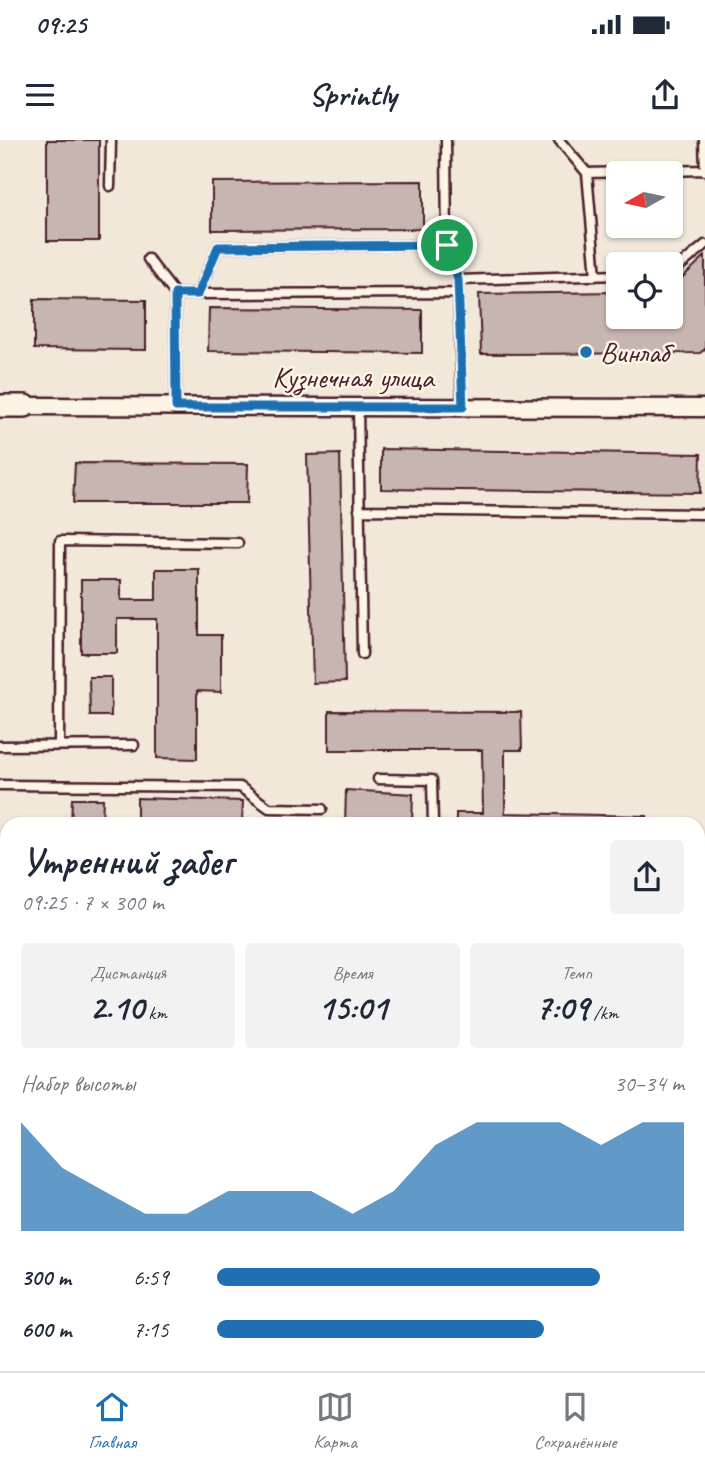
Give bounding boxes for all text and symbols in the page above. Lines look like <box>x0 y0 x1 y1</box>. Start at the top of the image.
text: 09:25 <box>35 8 86 41</box>
text: Sprintly <box>309 74 396 115</box>
icon: menu <box>21 76 59 114</box>
icon: share <box>646 76 684 114</box>
north arrow <box>606 161 682 238</box>
map controls <box>606 161 683 329</box>
pin <box>417 215 477 275</box>
icon: arrive <box>428 226 466 264</box>
button: locate <box>606 252 683 329</box>
place label: Винлаб <box>600 333 675 371</box>
marker: Винлаб <box>578 344 594 360</box>
street label: Кузнечная улица <box>272 358 436 396</box>
text: Утренний забег <box>21 838 233 885</box>
button: share <box>610 840 684 914</box>
text: 09:25 · 7 × 300 m <box>21 888 164 917</box>
text: Дистанция <box>90 961 166 985</box>
text: Время <box>332 961 373 985</box>
text: Темп <box>562 961 592 985</box>
text: 2.10 <box>89 985 144 1030</box>
text: 15:01 <box>318 985 387 1030</box>
text: 7:09 <box>535 985 589 1030</box>
text: km <box>144 1001 167 1025</box>
text: /km <box>589 1001 618 1025</box>
text: Набор высоты <box>21 1069 135 1098</box>
text: 30–34 m <box>614 1069 684 1098</box>
text: 300 m <box>21 1263 71 1292</box>
text: 6:59 <box>133 1263 169 1292</box>
text: 600 m <box>21 1315 71 1344</box>
text: 7:15 <box>133 1315 169 1344</box>
tab: Главная <box>89 1388 136 1454</box>
tab: Карта <box>313 1388 357 1454</box>
tab: Сохранённые <box>534 1388 616 1454</box>

